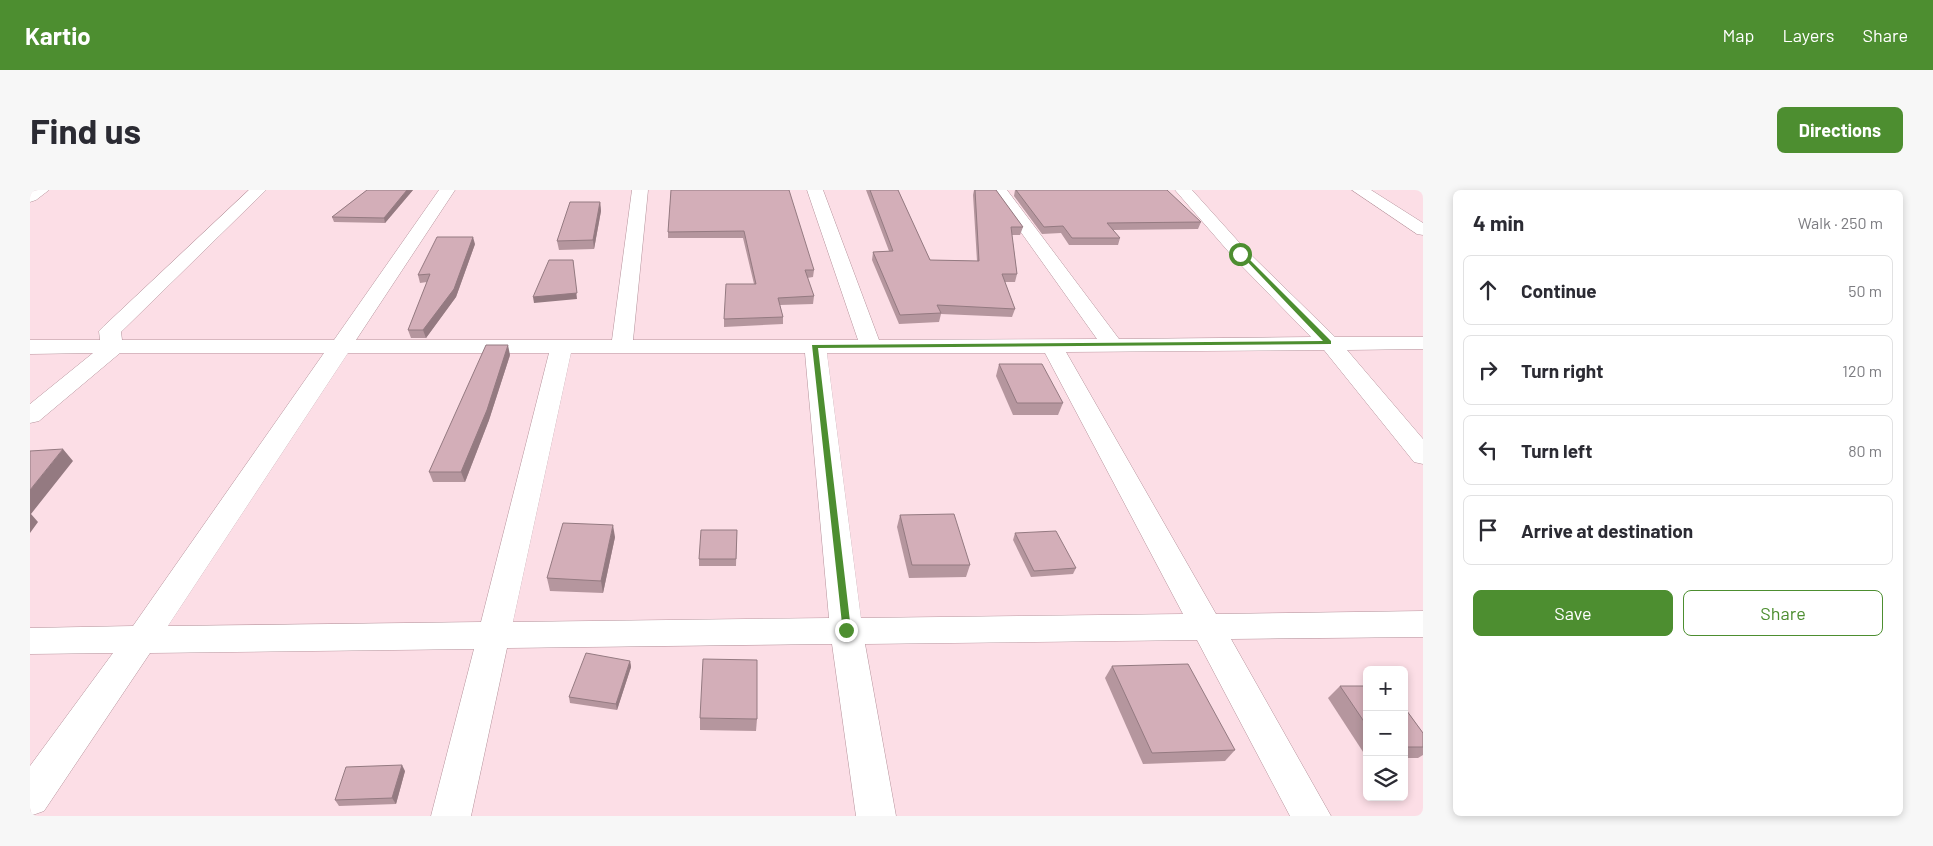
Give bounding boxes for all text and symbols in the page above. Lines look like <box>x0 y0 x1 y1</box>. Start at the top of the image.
text: Kartio <box>25 21 91 50</box>
text: Map <box>1722 24 1754 46</box>
text: Layers <box>1782 24 1835 46</box>
text: Share <box>1863 24 1908 46</box>
button: Directions <box>1777 107 1903 153</box>
text: Find us <box>30 109 141 151</box>
text: 4 min <box>1473 210 1524 235</box>
text: Walk · 250 m <box>1798 213 1883 232</box>
route start <box>1229 243 1252 266</box>
icon: ahead <box>1474 276 1502 304</box>
text: Continue <box>1521 279 1597 302</box>
text: 50 m <box>1848 281 1882 300</box>
icon: right <box>1474 356 1502 384</box>
text: Turn right <box>1521 359 1603 382</box>
text: 120 m <box>1842 361 1882 380</box>
icon: left <box>1474 436 1502 464</box>
text: Turn left <box>1521 439 1592 462</box>
text: 80 m <box>1848 441 1882 460</box>
icon: arrive <box>1474 516 1502 544</box>
text: Arrive at destination <box>1521 519 1693 542</box>
button: Save <box>1473 590 1673 636</box>
button: Share <box>1683 590 1883 636</box>
route end <box>835 619 858 642</box>
map controls <box>1363 666 1408 801</box>
button: + <box>1363 666 1408 711</box>
button: − <box>1363 711 1408 756</box>
button: layers <box>1363 756 1408 801</box>

